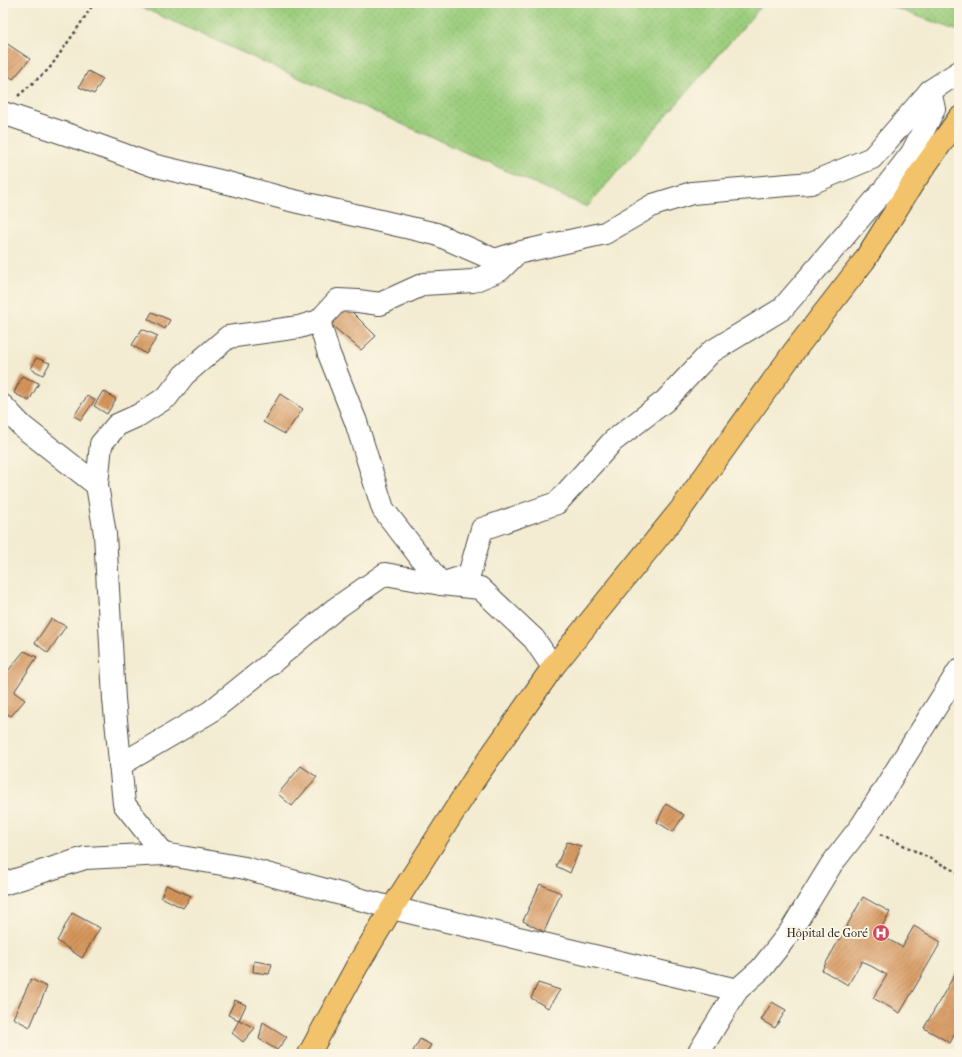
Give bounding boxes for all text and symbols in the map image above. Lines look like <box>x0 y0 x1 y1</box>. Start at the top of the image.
hospital icon: Hôpital de Goré <box>871 923 891 943</box>
place label: Hôpital de Goré <box>786 926 868 940</box>

